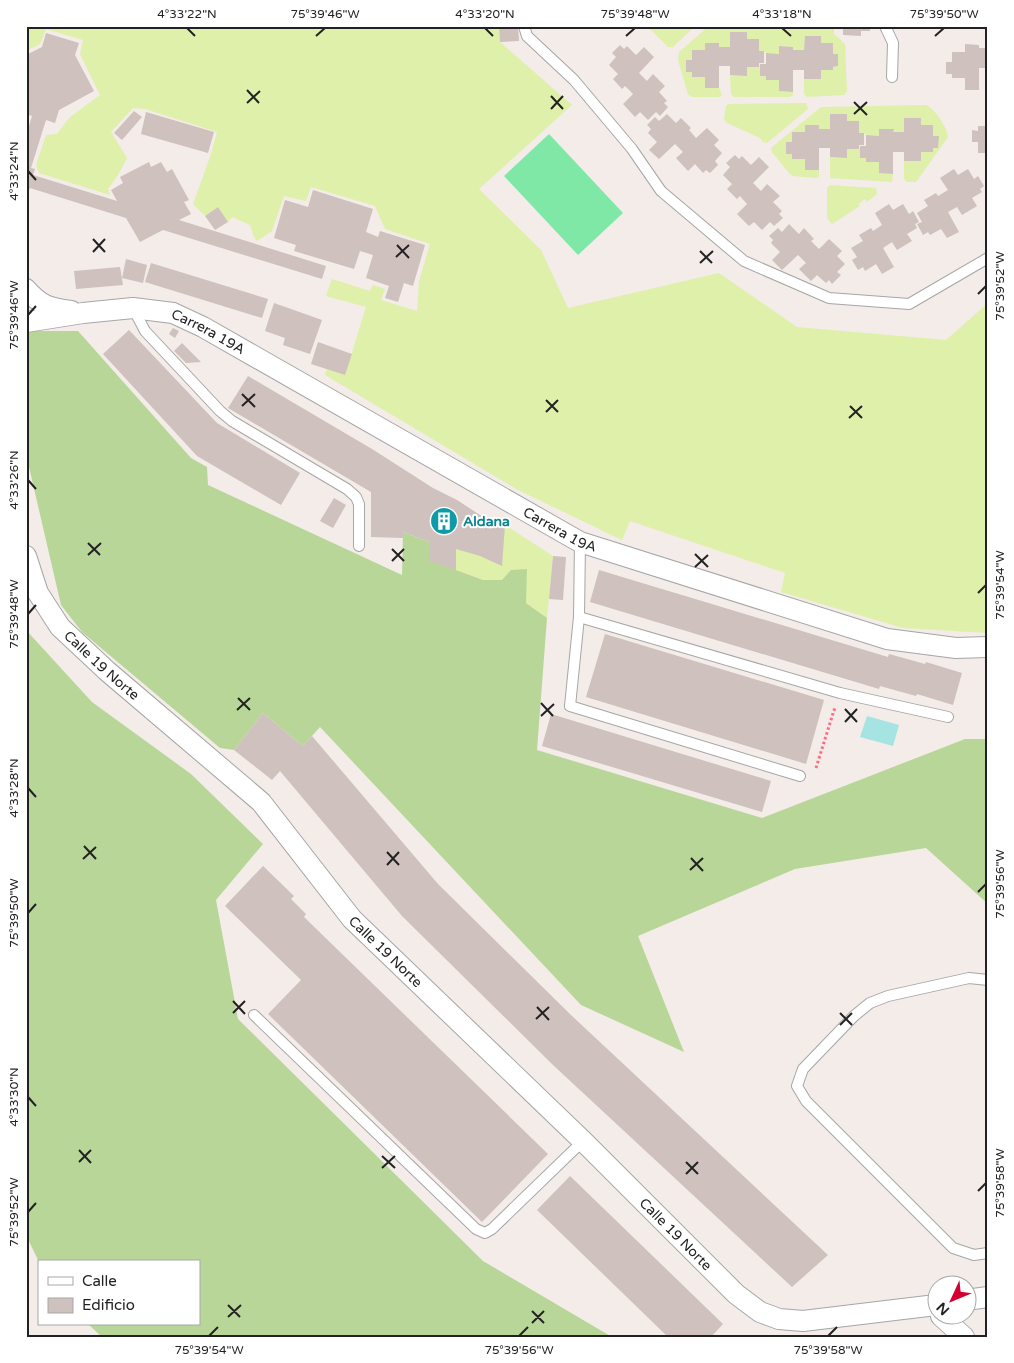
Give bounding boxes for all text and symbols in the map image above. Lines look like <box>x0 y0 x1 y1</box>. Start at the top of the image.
text: 4°33'22"N <box>157 7 217 21</box>
text: 75°39'46"W <box>290 7 360 21</box>
text: 4°33'20"N <box>455 7 515 21</box>
text: 75°39'48"W <box>600 7 670 21</box>
text: 4°33'18"N <box>752 7 812 21</box>
text: 75°39'50"W <box>909 7 979 21</box>
text: 4°33'24"N <box>7 141 21 201</box>
text: 75°39'52"W <box>993 251 1007 321</box>
text: 75°39'46"W <box>7 280 21 350</box>
street label: Carrera 19A <box>169 305 248 358</box>
text: 4°33'26"N <box>7 450 21 510</box>
street label: Carrera 19A <box>520 503 599 555</box>
building icon: Aldana <box>429 506 459 536</box>
place label: Aldana <box>463 513 510 530</box>
text: 75°39'54"W <box>993 550 1007 620</box>
text: 75°39'48"W <box>7 579 21 649</box>
street label: Calle 19 Norte <box>61 627 143 703</box>
text: 4°33'28"N <box>7 758 21 818</box>
text: 75°39'56"W <box>993 849 1007 919</box>
text: 75°39'50"W <box>7 878 21 948</box>
street label: Calle 19 Norte <box>345 912 426 991</box>
text: 4°33'30"N <box>7 1067 21 1127</box>
text: 75°39'58"W <box>993 1148 1007 1218</box>
text: 75°39'52"W <box>7 1177 21 1247</box>
street label: Calle 19 Norte <box>636 1194 716 1274</box>
legend <box>38 1260 200 1326</box>
text: Calle <box>82 1272 117 1290</box>
north arrow <box>926 1276 976 1326</box>
text: Edificio <box>82 1296 135 1314</box>
text: N <box>933 1299 953 1319</box>
text: 75°39'54"W <box>174 1343 244 1357</box>
text: 75°39'56"W <box>484 1343 554 1357</box>
text: 75°39'58"W <box>793 1343 863 1357</box>

